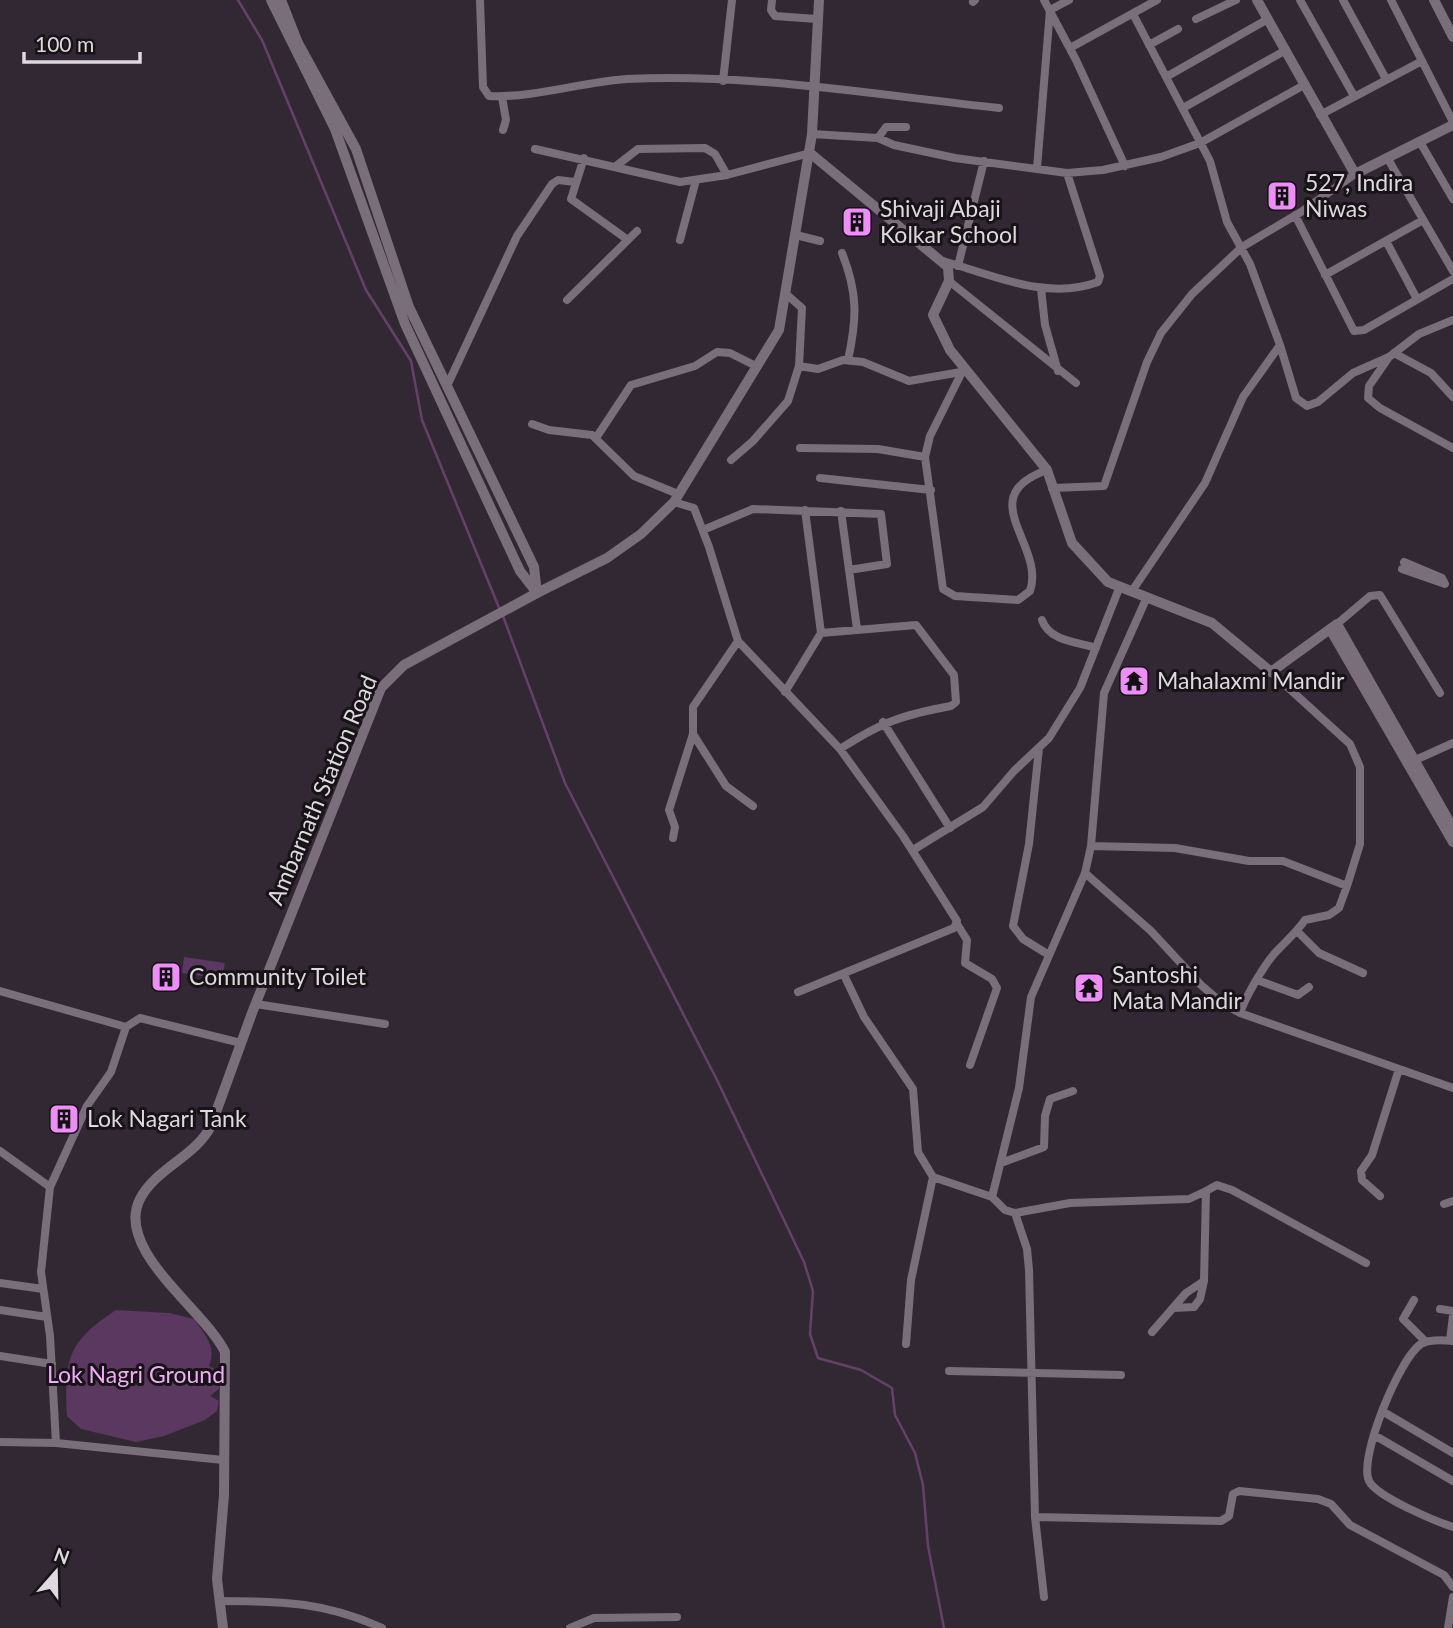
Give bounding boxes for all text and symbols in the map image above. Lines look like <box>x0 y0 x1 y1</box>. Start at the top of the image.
scale bar <box>24 21 140 65</box>
text: 100 m <box>35 31 94 56</box>
place label: 527, Indira Niwas <box>1305 168 1413 222</box>
building icon: 527, Indira Niwas <box>1265 179 1299 213</box>
place label: Shivaji Abaji Kolkar School <box>880 194 1017 248</box>
building icon: Shivaji Abaji Kolkar School <box>840 205 874 239</box>
temple icon: Mahalaxmi Mandir <box>1117 664 1151 698</box>
place label: Mahalaxmi Mandir <box>1157 666 1345 694</box>
street label: Ambarnath Station Road <box>260 671 382 909</box>
building icon: Community Toilet <box>149 960 183 994</box>
place label: Santoshi Mata Mandir <box>1112 960 1243 1014</box>
place label: Community Toilet <box>189 962 367 990</box>
temple icon: Santoshi Mata Mandir <box>1072 971 1106 1005</box>
building icon: Lok Nagari Tank <box>47 1102 81 1136</box>
place label: Lok Nagari Tank <box>87 1104 247 1132</box>
park label: Lok Nagri Ground <box>47 1360 225 1388</box>
north arrow <box>21 1537 91 1607</box>
text: N <box>51 1542 73 1569</box>

